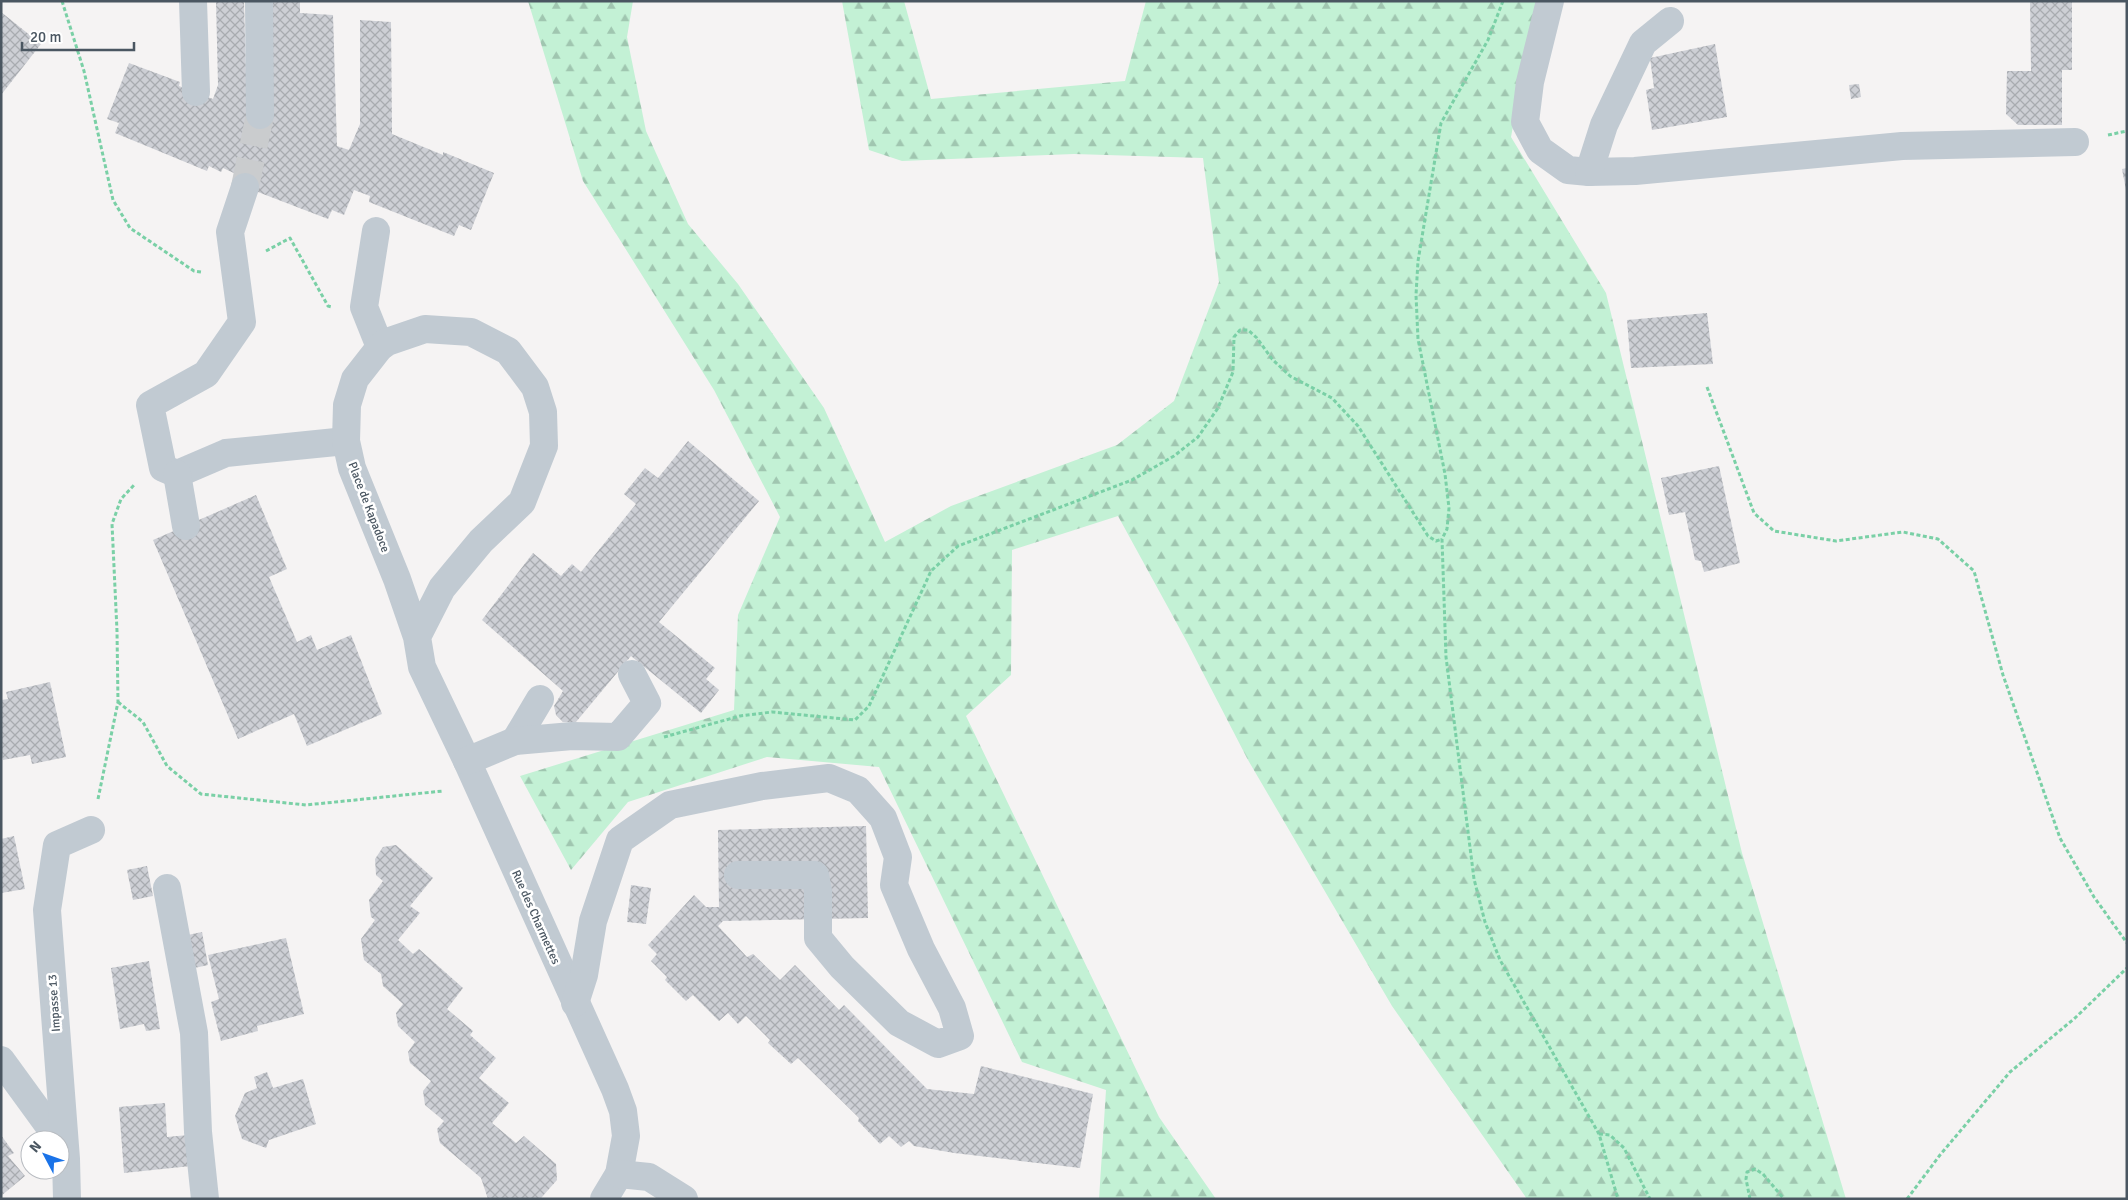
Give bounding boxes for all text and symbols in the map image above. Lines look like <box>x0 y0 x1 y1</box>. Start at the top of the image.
scale bar <box>22 20 135 52</box>
text: 20 m <box>30 28 61 46</box>
street label: Place de Kapadoce <box>344 460 393 554</box>
street label: Rue des Charmettes <box>508 868 563 967</box>
street label: Impasse 13 <box>45 974 64 1032</box>
north arrow <box>20 1130 70 1180</box>
text: N <box>26 1138 45 1156</box>

